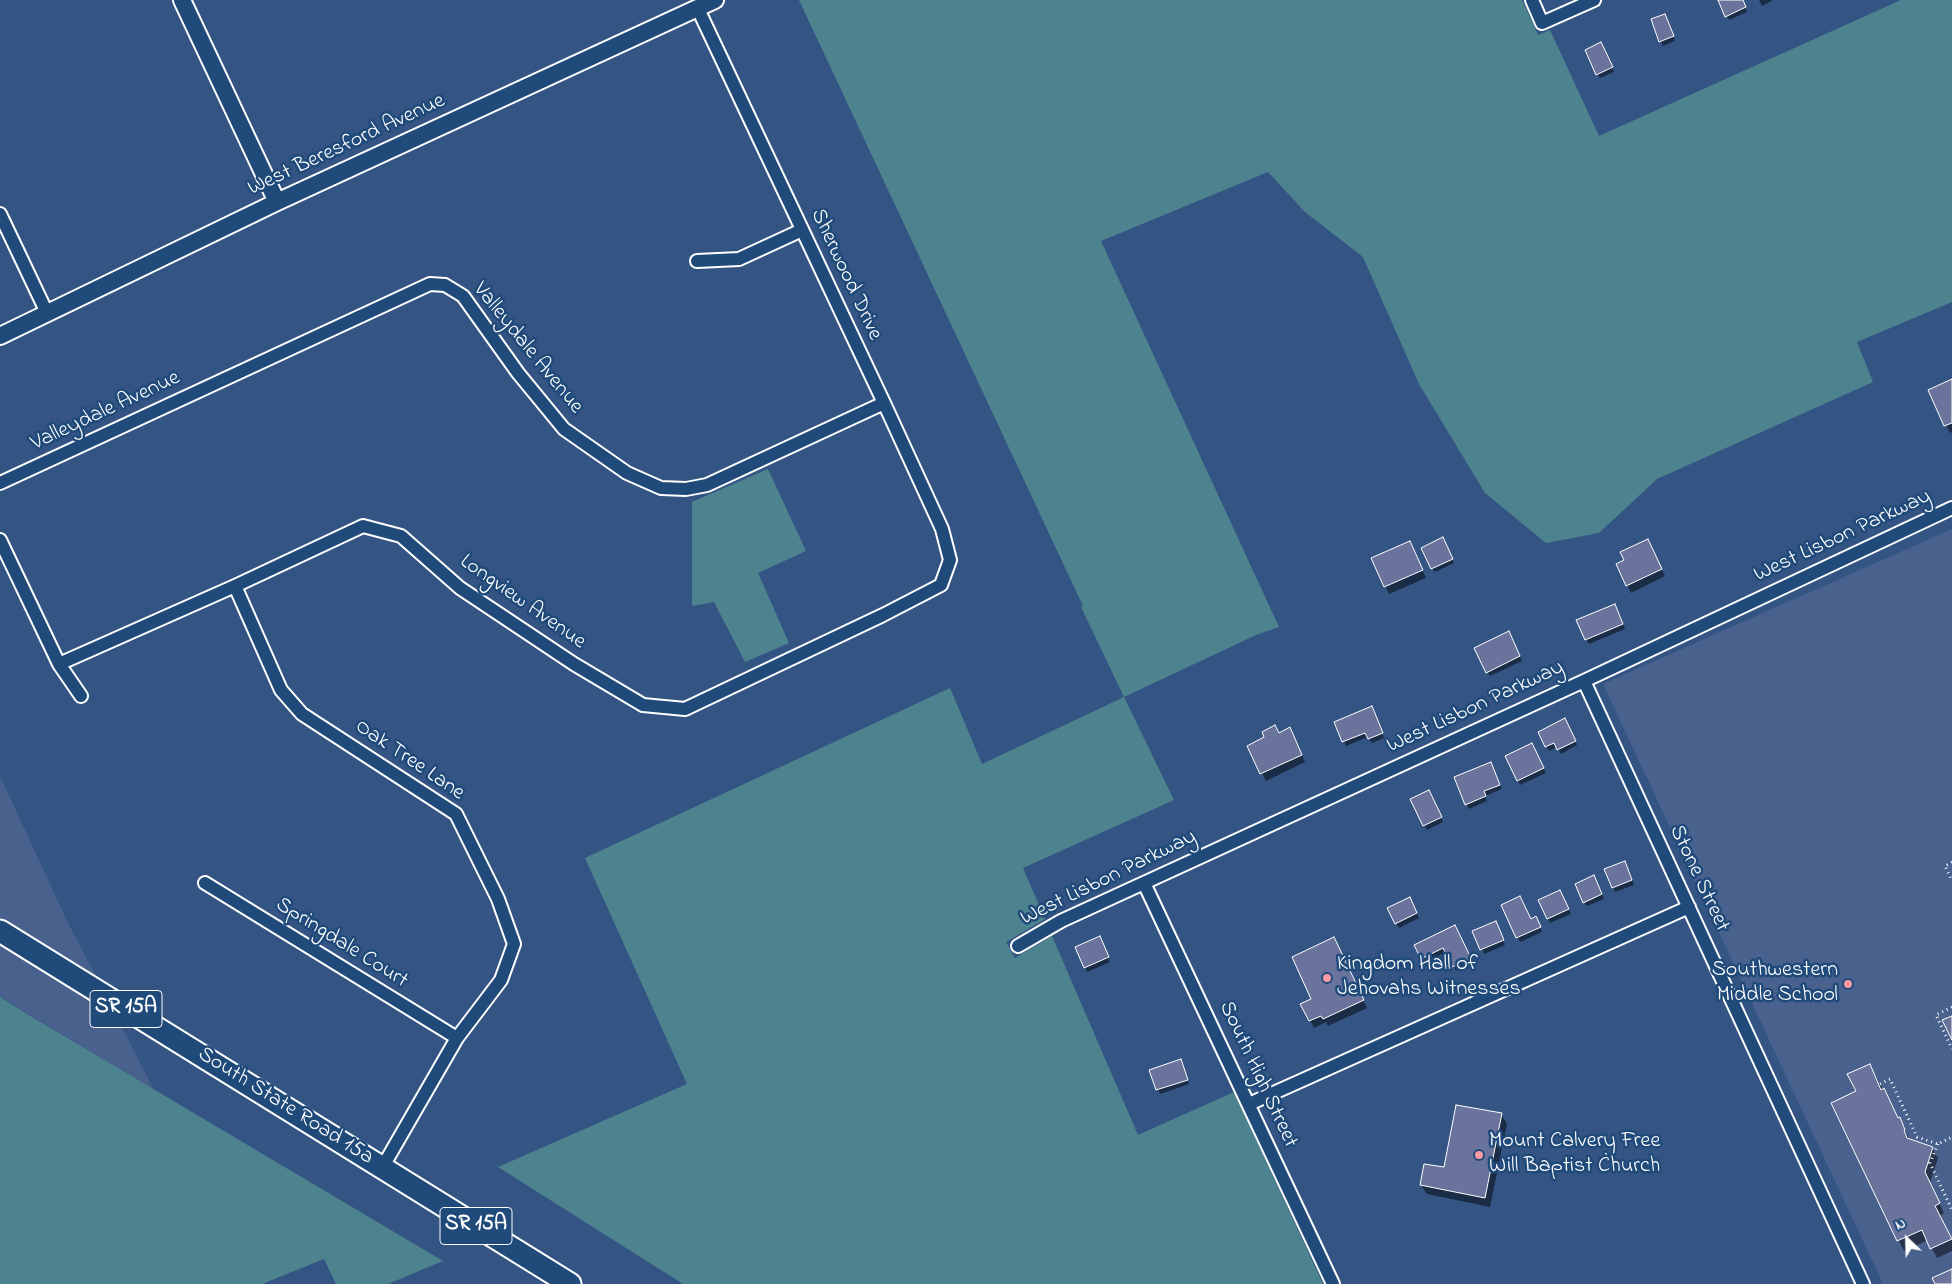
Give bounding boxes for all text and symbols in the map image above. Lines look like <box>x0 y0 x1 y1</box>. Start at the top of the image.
street label: West Beresford Avenue <box>244 89 450 203</box>
street label: Sherwood Drive <box>803 205 887 345</box>
street label: Valleydale Avenue <box>466 278 588 420</box>
street label: Valleydale Avenue <box>27 366 185 458</box>
street label: West Lisbon Parkway <box>1750 484 1936 590</box>
street label: Longview Avenue <box>454 550 590 656</box>
street label: West Lisbon Parkway <box>1383 655 1569 761</box>
street label: Oak Tree Lane <box>349 715 469 807</box>
street label: Stone Street <box>1662 821 1734 937</box>
street label: West Lisbon Parkway <box>1017 825 1201 933</box>
street label: Springdale Court <box>270 893 412 995</box>
place label: Kingdom Hall of Jehovahs Witnesses <box>1337 952 1521 1004</box>
place label: Southwestern Middle School <box>1712 958 1838 1009</box>
marker: Kingdom Hall of Jehovahs Witnesses <box>1321 972 1333 984</box>
marker: Southwestern Middle School <box>1842 978 1854 990</box>
road number: SR 15A <box>90 991 162 1028</box>
street label: South High Street <box>1212 998 1302 1152</box>
street label: South State Road 15a <box>192 1042 378 1172</box>
place label: Mount Calvery Free Will Baptist Church <box>1489 1129 1660 1180</box>
marker: Mount Calvery Free Will Baptist Church <box>1473 1149 1485 1161</box>
road number: SR 15A <box>440 1208 512 1244</box>
text: N <box>1892 1213 1909 1236</box>
north arrow <box>1882 1214 1932 1264</box>

